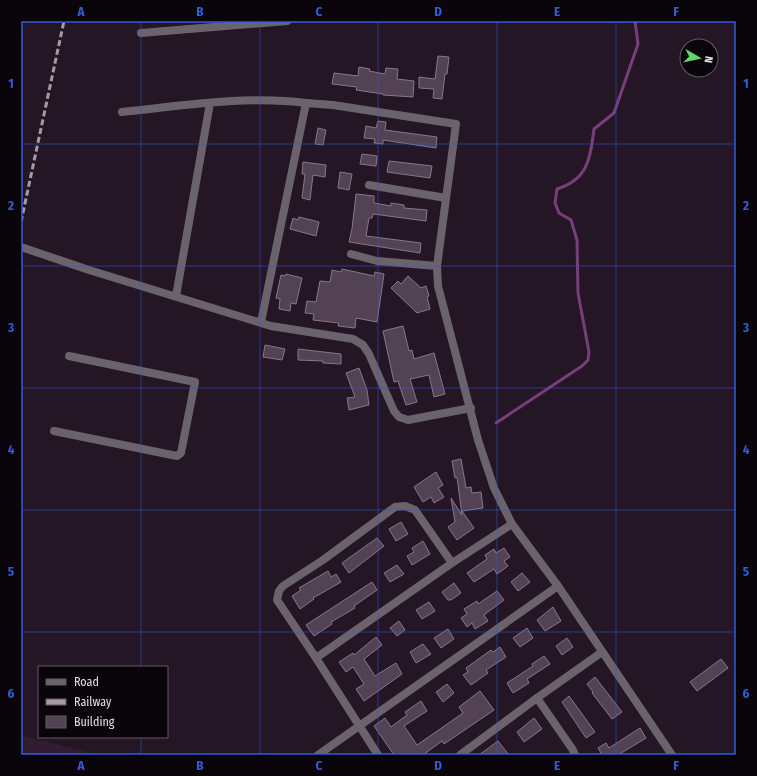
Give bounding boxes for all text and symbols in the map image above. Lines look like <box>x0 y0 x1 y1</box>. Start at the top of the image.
text: A <box>76 4 85 19</box>
text: B <box>196 4 204 19</box>
text: C <box>316 4 323 19</box>
text: D <box>434 4 442 19</box>
text: E <box>554 4 560 19</box>
text: F <box>673 4 679 19</box>
north arrow <box>679 38 719 78</box>
text: N <box>701 55 715 64</box>
text: 1 <box>8 76 14 91</box>
text: 1 <box>743 76 749 91</box>
text: 2 <box>7 198 14 213</box>
text: 2 <box>742 198 749 213</box>
text: 3 <box>7 320 14 335</box>
text: 3 <box>742 320 749 335</box>
text: 4 <box>8 442 15 457</box>
text: 4 <box>743 442 750 457</box>
text: 5 <box>8 564 14 579</box>
text: 5 <box>743 564 749 579</box>
legend <box>38 666 168 738</box>
text: Road <box>74 675 99 689</box>
text: 6 <box>8 686 15 701</box>
text: 6 <box>743 686 750 701</box>
text: Railway <box>74 695 112 709</box>
text: Building <box>74 715 115 729</box>
text: A <box>76 758 85 773</box>
text: B <box>196 758 204 773</box>
text: C <box>316 758 323 773</box>
text: D <box>434 758 442 773</box>
text: E <box>554 758 560 773</box>
text: F <box>673 758 679 773</box>

